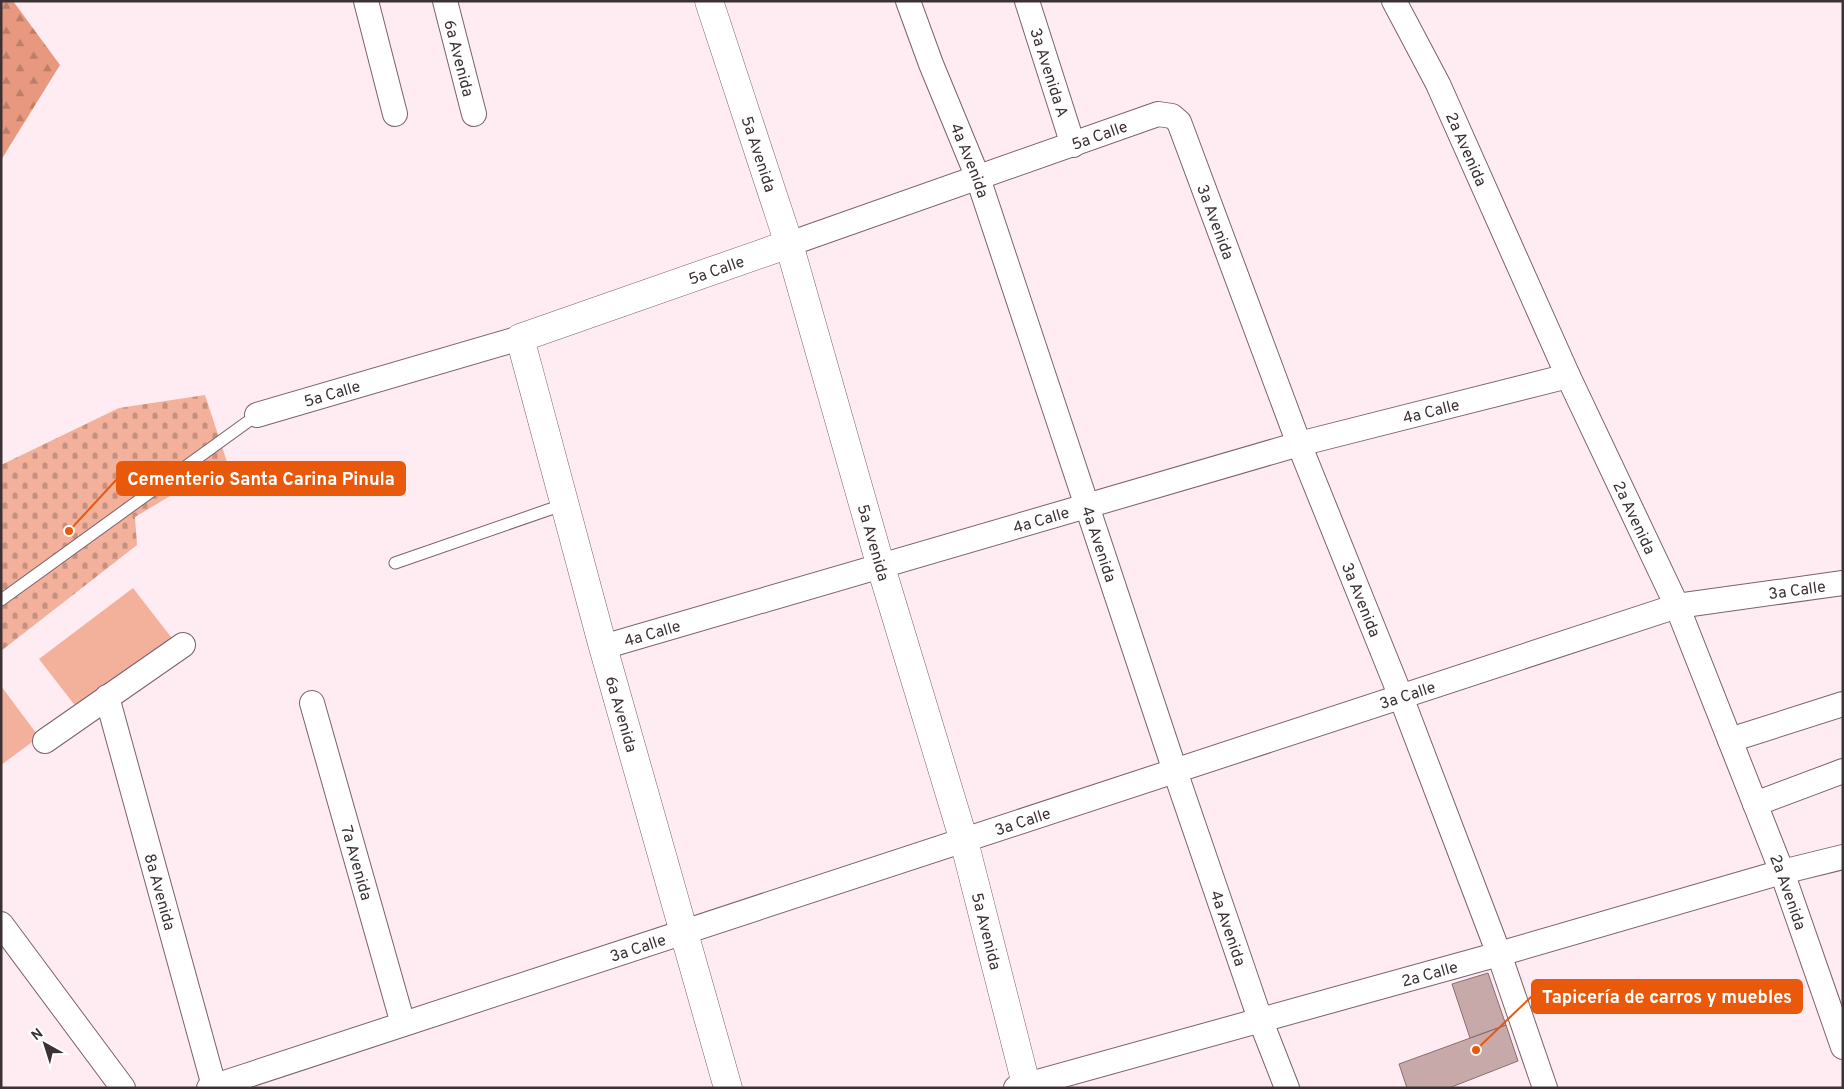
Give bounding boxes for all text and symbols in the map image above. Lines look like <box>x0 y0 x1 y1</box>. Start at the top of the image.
street label: 6a Avenida <box>438 18 477 99</box>
street label: 3a Avenida A <box>1024 26 1072 120</box>
street label: 2a Avenida <box>1440 110 1490 190</box>
street label: 5a Avenida <box>736 114 779 195</box>
street label: 5a Calle <box>1069 118 1131 156</box>
street label: 4a Avenida <box>944 121 992 201</box>
street label: 3a Avenida <box>1191 182 1237 263</box>
street label: 5a Calle <box>686 252 747 290</box>
street label: 5a Calle <box>302 377 363 413</box>
street label: 4a Calle <box>1401 396 1462 429</box>
callout: Cementerio Santa Carina Pinula <box>117 462 405 495</box>
text: Cementerio Santa Carina Pinula <box>127 469 395 492</box>
street label: 2a Avenida <box>1607 478 1659 558</box>
street label: 5a Avenida <box>852 502 893 584</box>
street label: 4a Calle <box>1011 504 1072 539</box>
street label: 4a Avenida <box>1076 504 1120 585</box>
street label: 3a Avenida <box>1336 560 1384 641</box>
street label: 3a Calle <box>1767 578 1827 605</box>
street label: 4a Calle <box>622 617 683 652</box>
street label: 6a Avenida <box>600 674 641 755</box>
street label: 3a Calle <box>1377 678 1438 715</box>
street label: 3a Calle <box>992 804 1053 841</box>
street label: 7a Avenida <box>335 824 375 903</box>
street label: 8a Avenida <box>139 852 179 933</box>
street label: 2a Avenida <box>1764 852 1809 933</box>
street label: 4a Avenida <box>1205 888 1249 969</box>
street label: 5a Avenida <box>966 891 1005 972</box>
street label: 3a Calle <box>608 931 669 968</box>
street label: 2a Calle <box>1399 958 1460 993</box>
callout: Tapicería de carros y muebles <box>1532 980 1802 1013</box>
text: Tapicería de carros y muebles <box>1542 987 1792 1010</box>
north arrow <box>20 1019 70 1069</box>
text: N <box>29 1025 47 1045</box>

